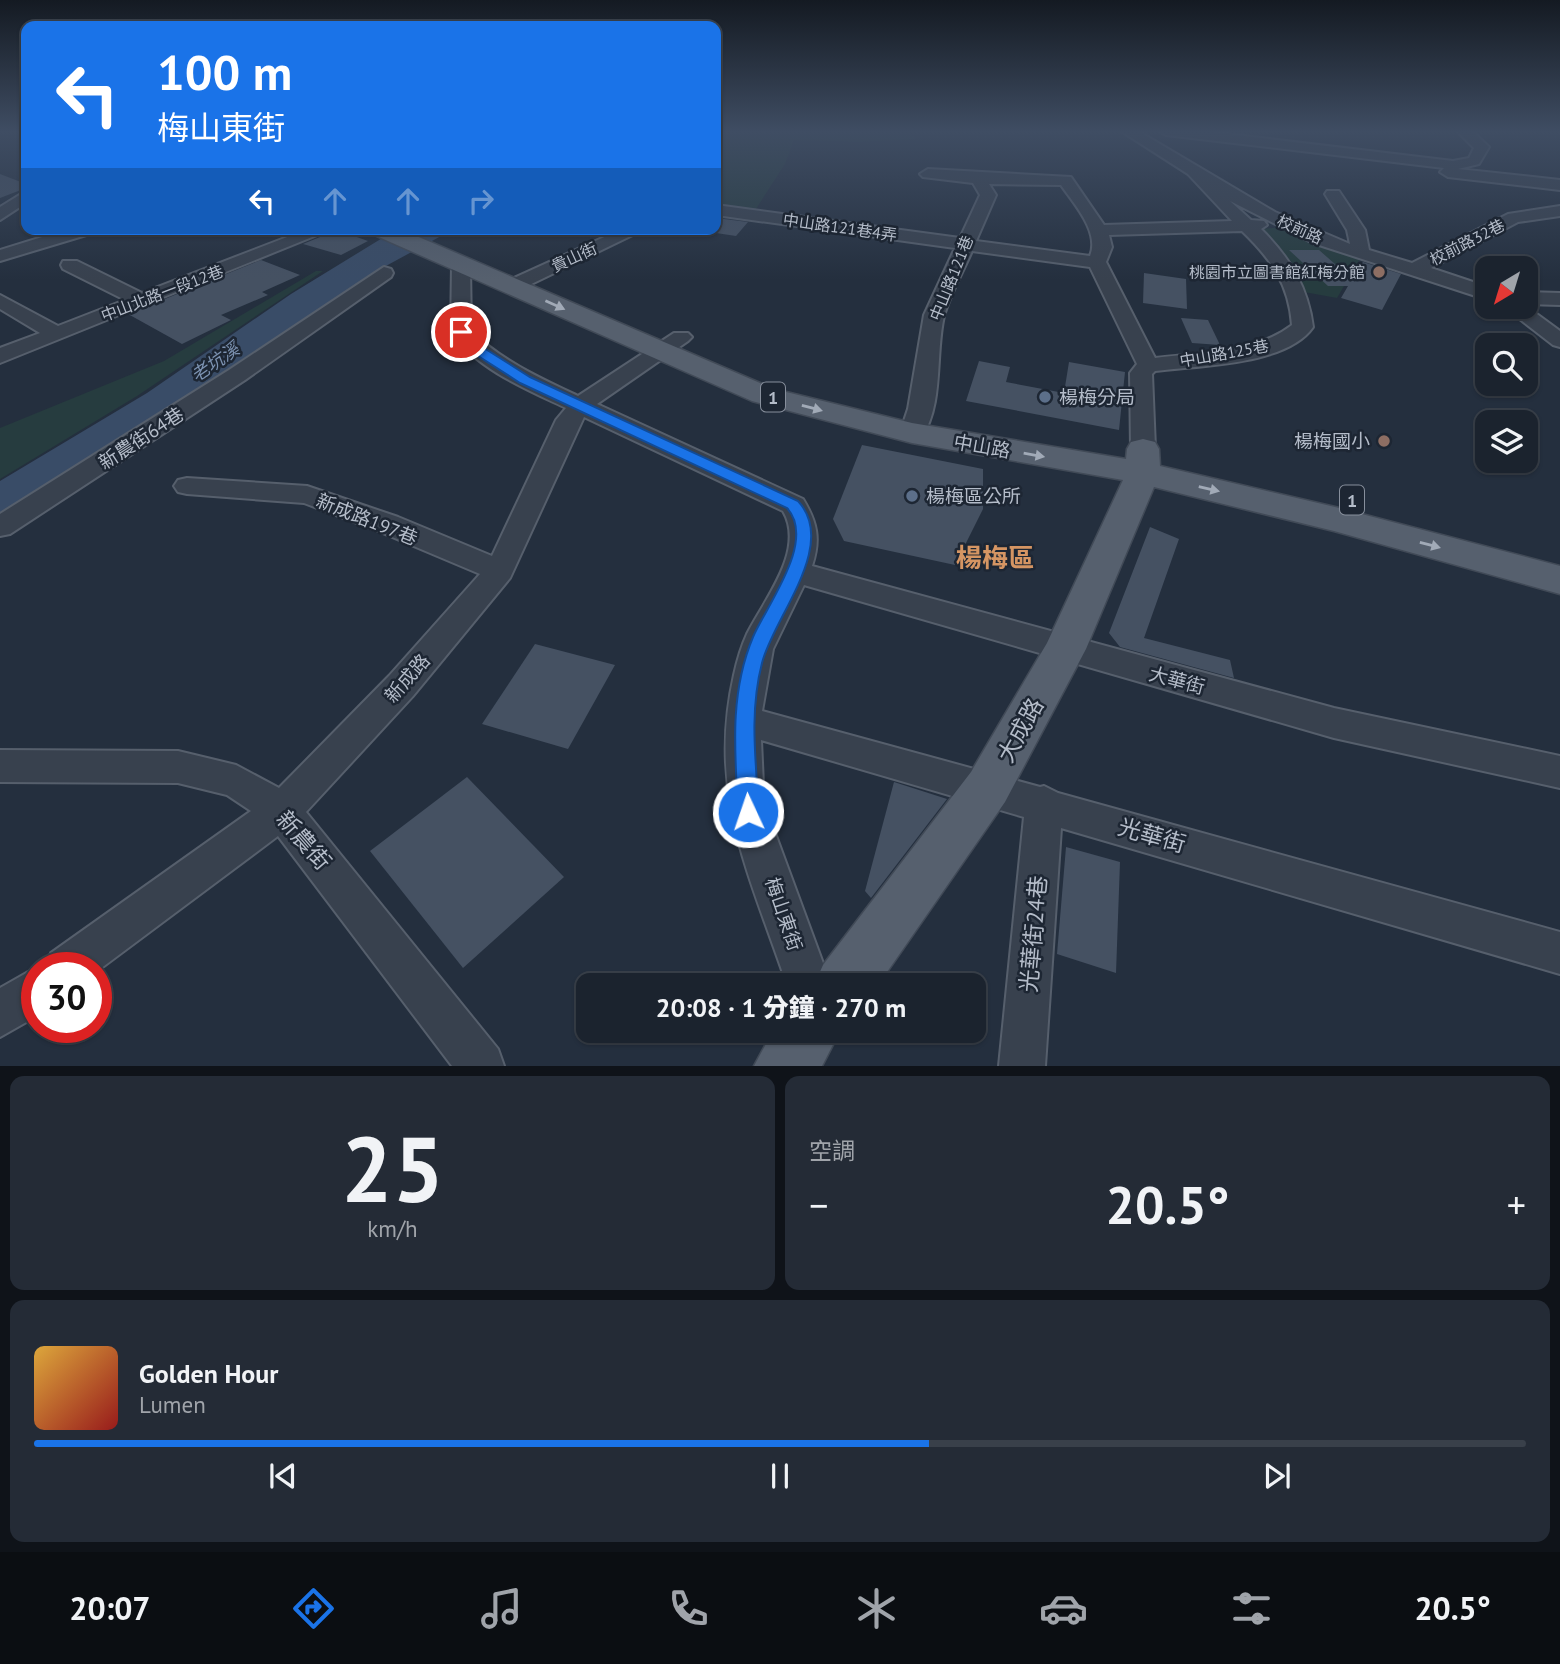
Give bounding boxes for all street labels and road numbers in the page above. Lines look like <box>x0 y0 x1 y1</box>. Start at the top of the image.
street label: 中山路121巷4弄 <box>782 209 898 245</box>
street label: 校前路 <box>1274 210 1326 248</box>
street label: 校前路32巷 <box>1426 215 1508 269</box>
street label: 中山路121巷 <box>925 232 977 324</box>
street label: 貴山街 <box>548 238 600 276</box>
street label: 中山北路一段12巷 <box>98 260 226 326</box>
street label: 中山路125巷 <box>1178 335 1270 371</box>
road number: 1 <box>761 382 785 412</box>
street label: 新農街64巷 <box>94 402 188 474</box>
street label: 中山路 <box>952 429 1012 463</box>
road number: 1 <box>1340 486 1364 514</box>
street label: 新成路197巷 <box>313 488 421 550</box>
street label: 新成路 <box>379 649 435 707</box>
street label: 大華街 <box>1146 661 1208 699</box>
street label: 大成路 <box>991 693 1049 767</box>
street label: 新農街 <box>270 804 338 876</box>
street label: 光華街 <box>1115 812 1189 858</box>
street label: 梅山東街 <box>760 874 808 954</box>
street label: 光華街24巷 <box>1013 874 1053 994</box>

